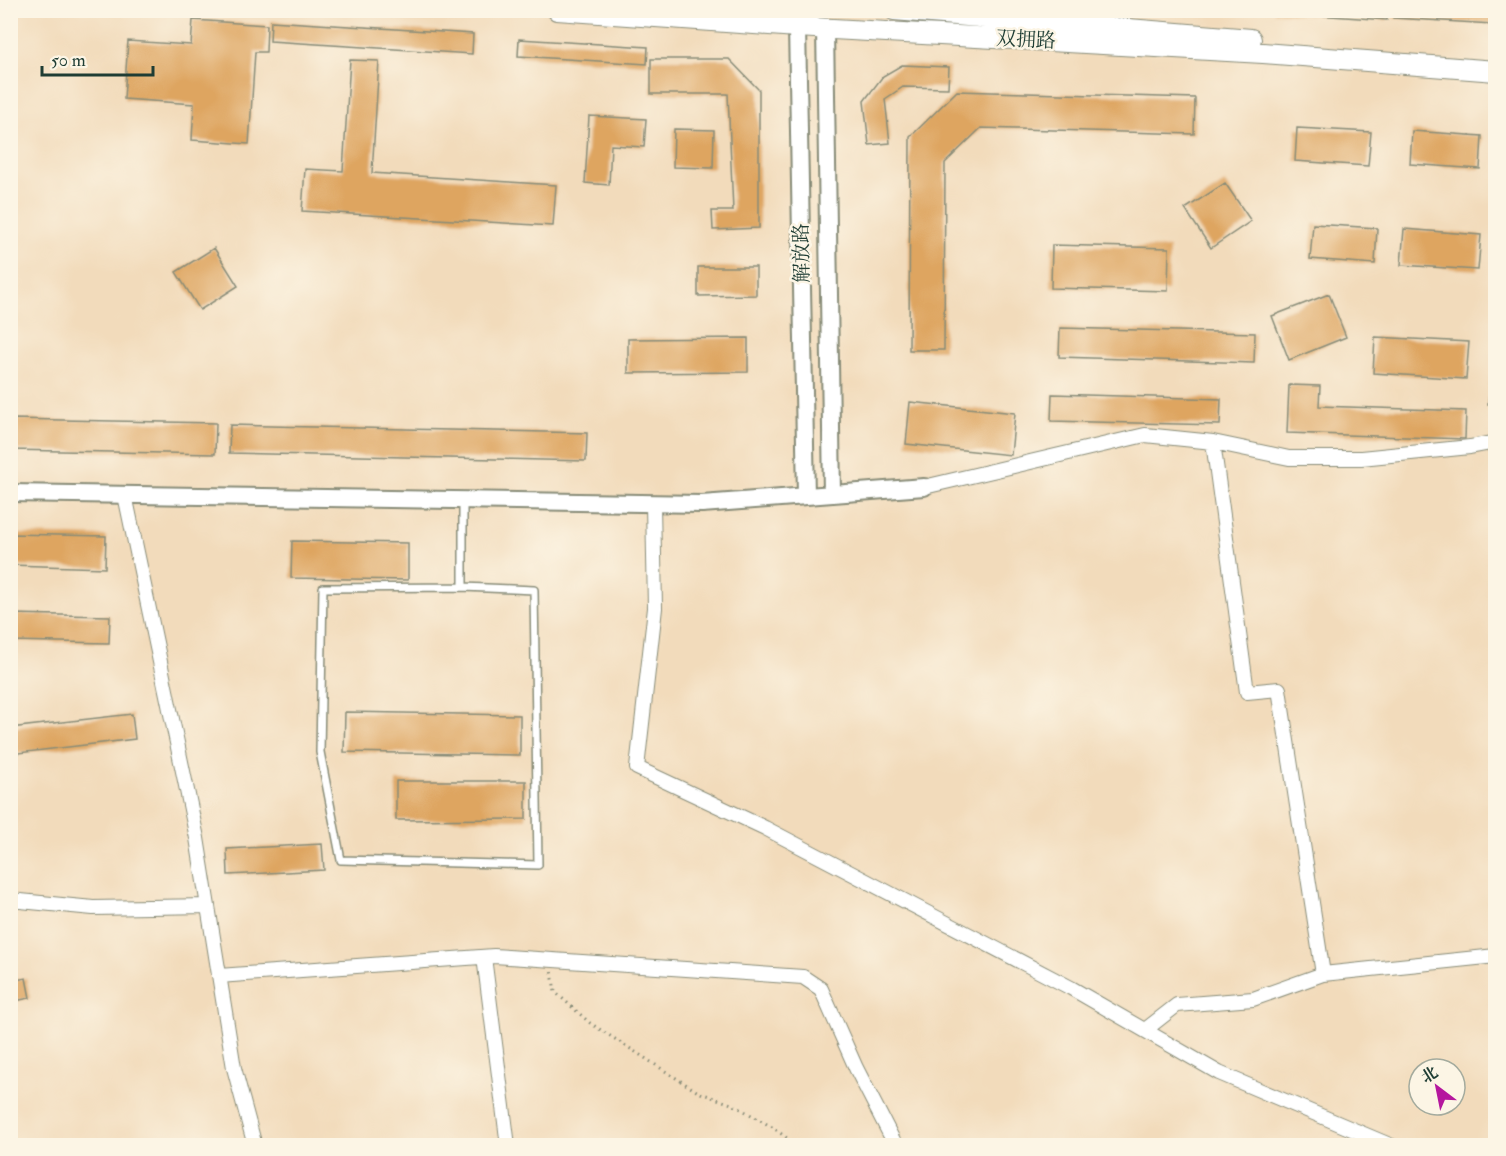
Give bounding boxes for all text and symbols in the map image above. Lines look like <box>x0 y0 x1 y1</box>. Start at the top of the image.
street label: 双拥路 <box>995 25 1057 54</box>
scale bar <box>42 39 153 77</box>
text: 50 m <box>51 49 86 72</box>
street label: 解放路 <box>788 223 815 283</box>
north arrow <box>1407 1057 1467 1117</box>
text: 北 <box>1417 1062 1442 1088</box>

